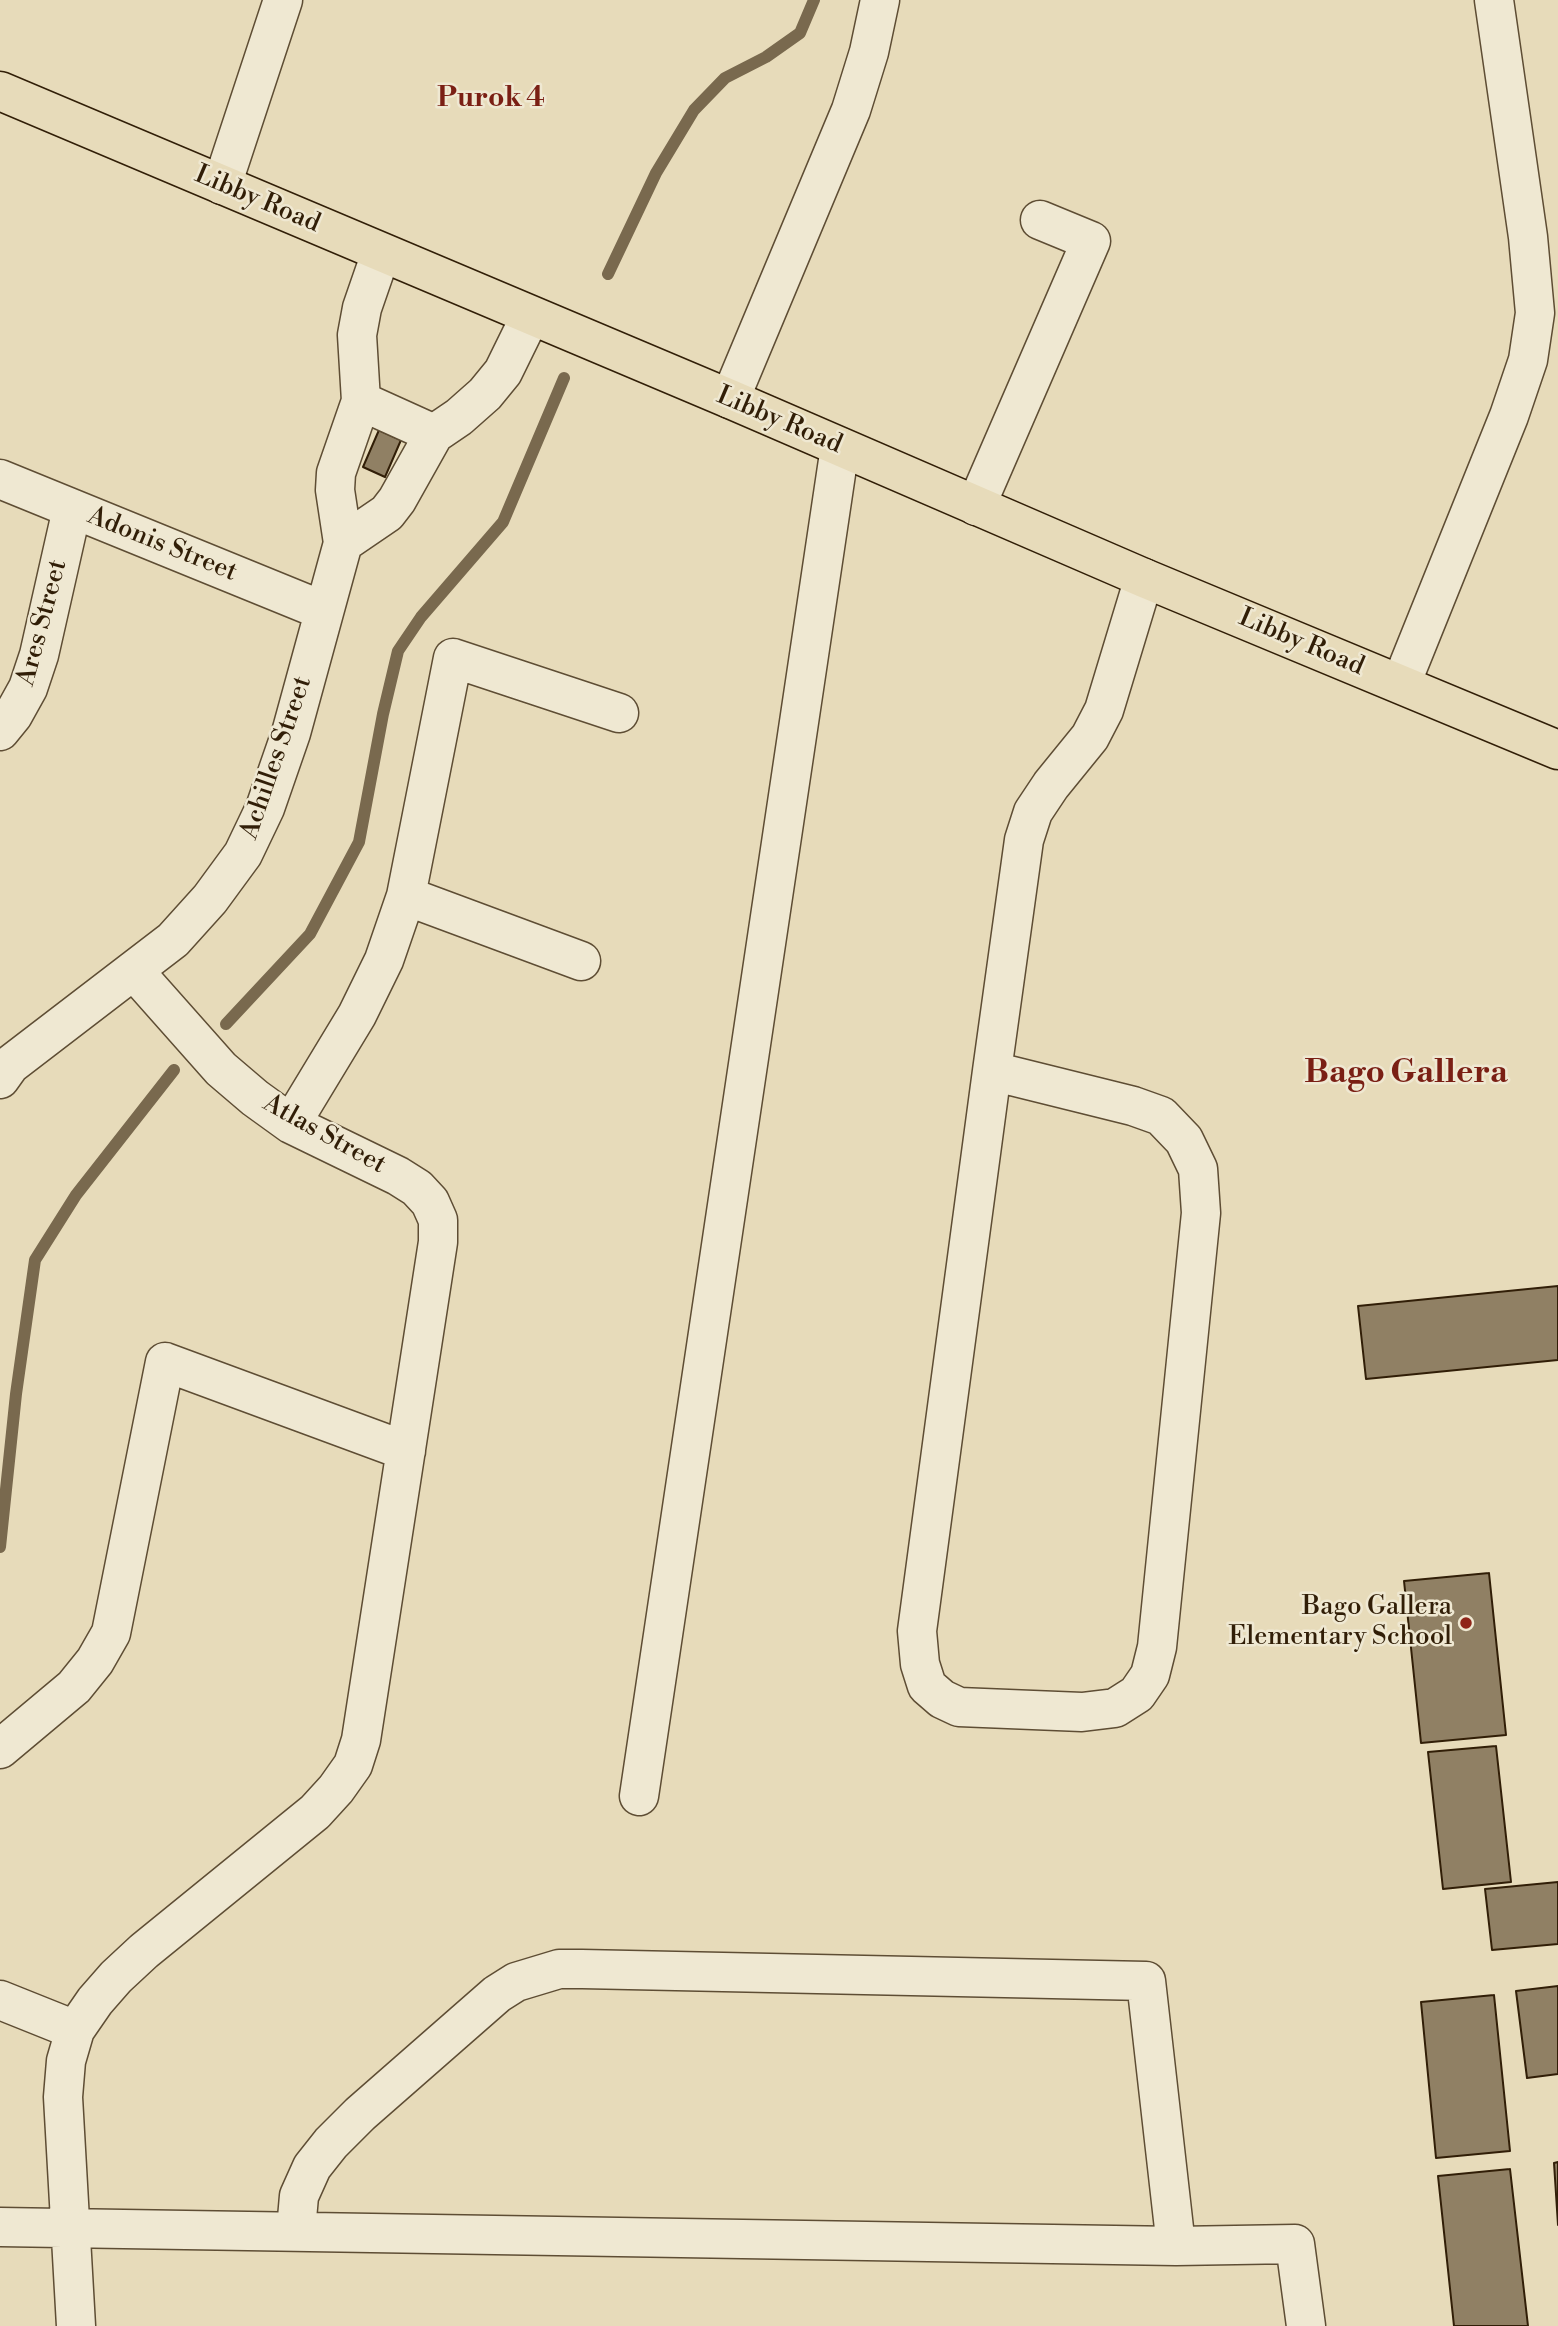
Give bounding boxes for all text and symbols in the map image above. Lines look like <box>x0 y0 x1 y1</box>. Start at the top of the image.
district label: Purok 4 <box>437 82 545 116</box>
street label: Libby Road <box>190 160 324 240</box>
street label: Libby Road <box>712 381 846 461</box>
street label: Adonis Street <box>83 501 241 589</box>
street label: Ares Street <box>11 556 75 690</box>
street label: Libby Road <box>1234 603 1368 683</box>
street label: Achilles Street <box>235 673 319 843</box>
district label: Bago Gallera <box>1304 1054 1508 1094</box>
street label: Atlas Street <box>257 1088 391 1182</box>
place label: Bago Gallera Elementary School <box>1229 1592 1452 1654</box>
marker: Bago Gallera Elementary School <box>1458 1615 1474 1631</box>

